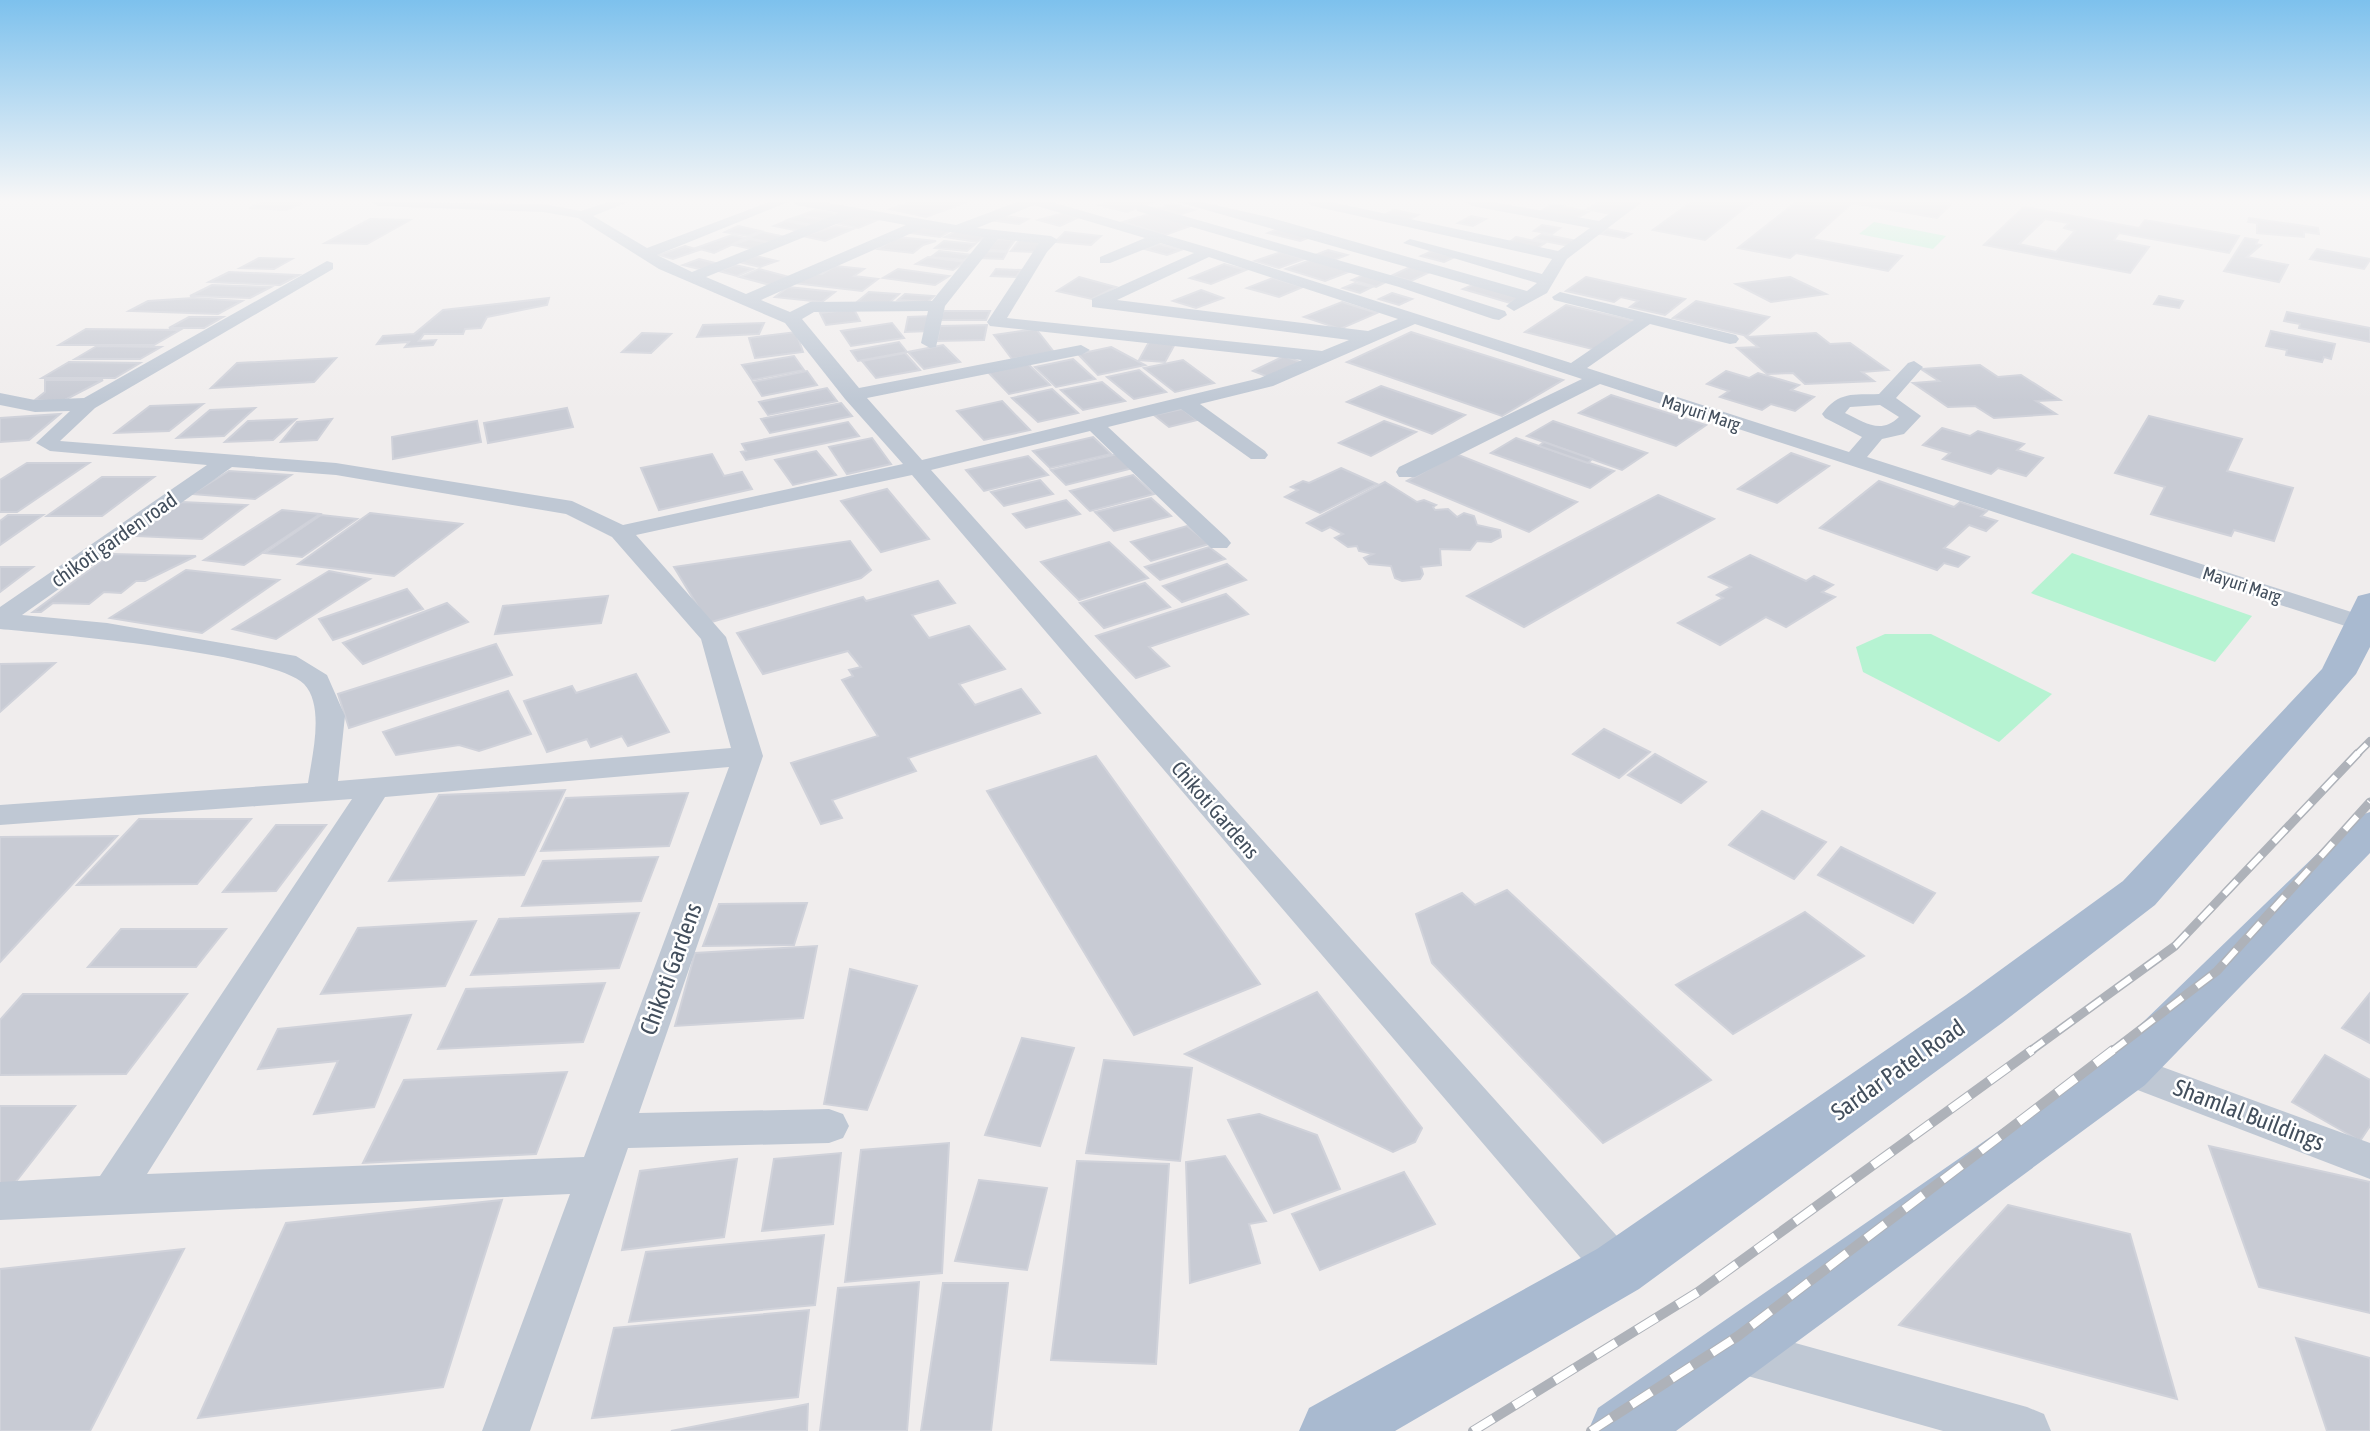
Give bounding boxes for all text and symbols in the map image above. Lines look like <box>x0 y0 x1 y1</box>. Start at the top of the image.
street label: Mayuri Marg <box>1659 390 1743 435</box>
street label: chikoti garden road <box>46 487 181 591</box>
street label: Mayuri Marg <box>2200 562 2284 607</box>
street label: Chikoti Gardens <box>1167 756 1265 863</box>
street label: Chikoti Gardens <box>634 899 707 1038</box>
street label: Sardar Patel Road <box>1826 1014 1970 1126</box>
street label: Shamlal Buildings <box>2170 1073 2328 1156</box>

